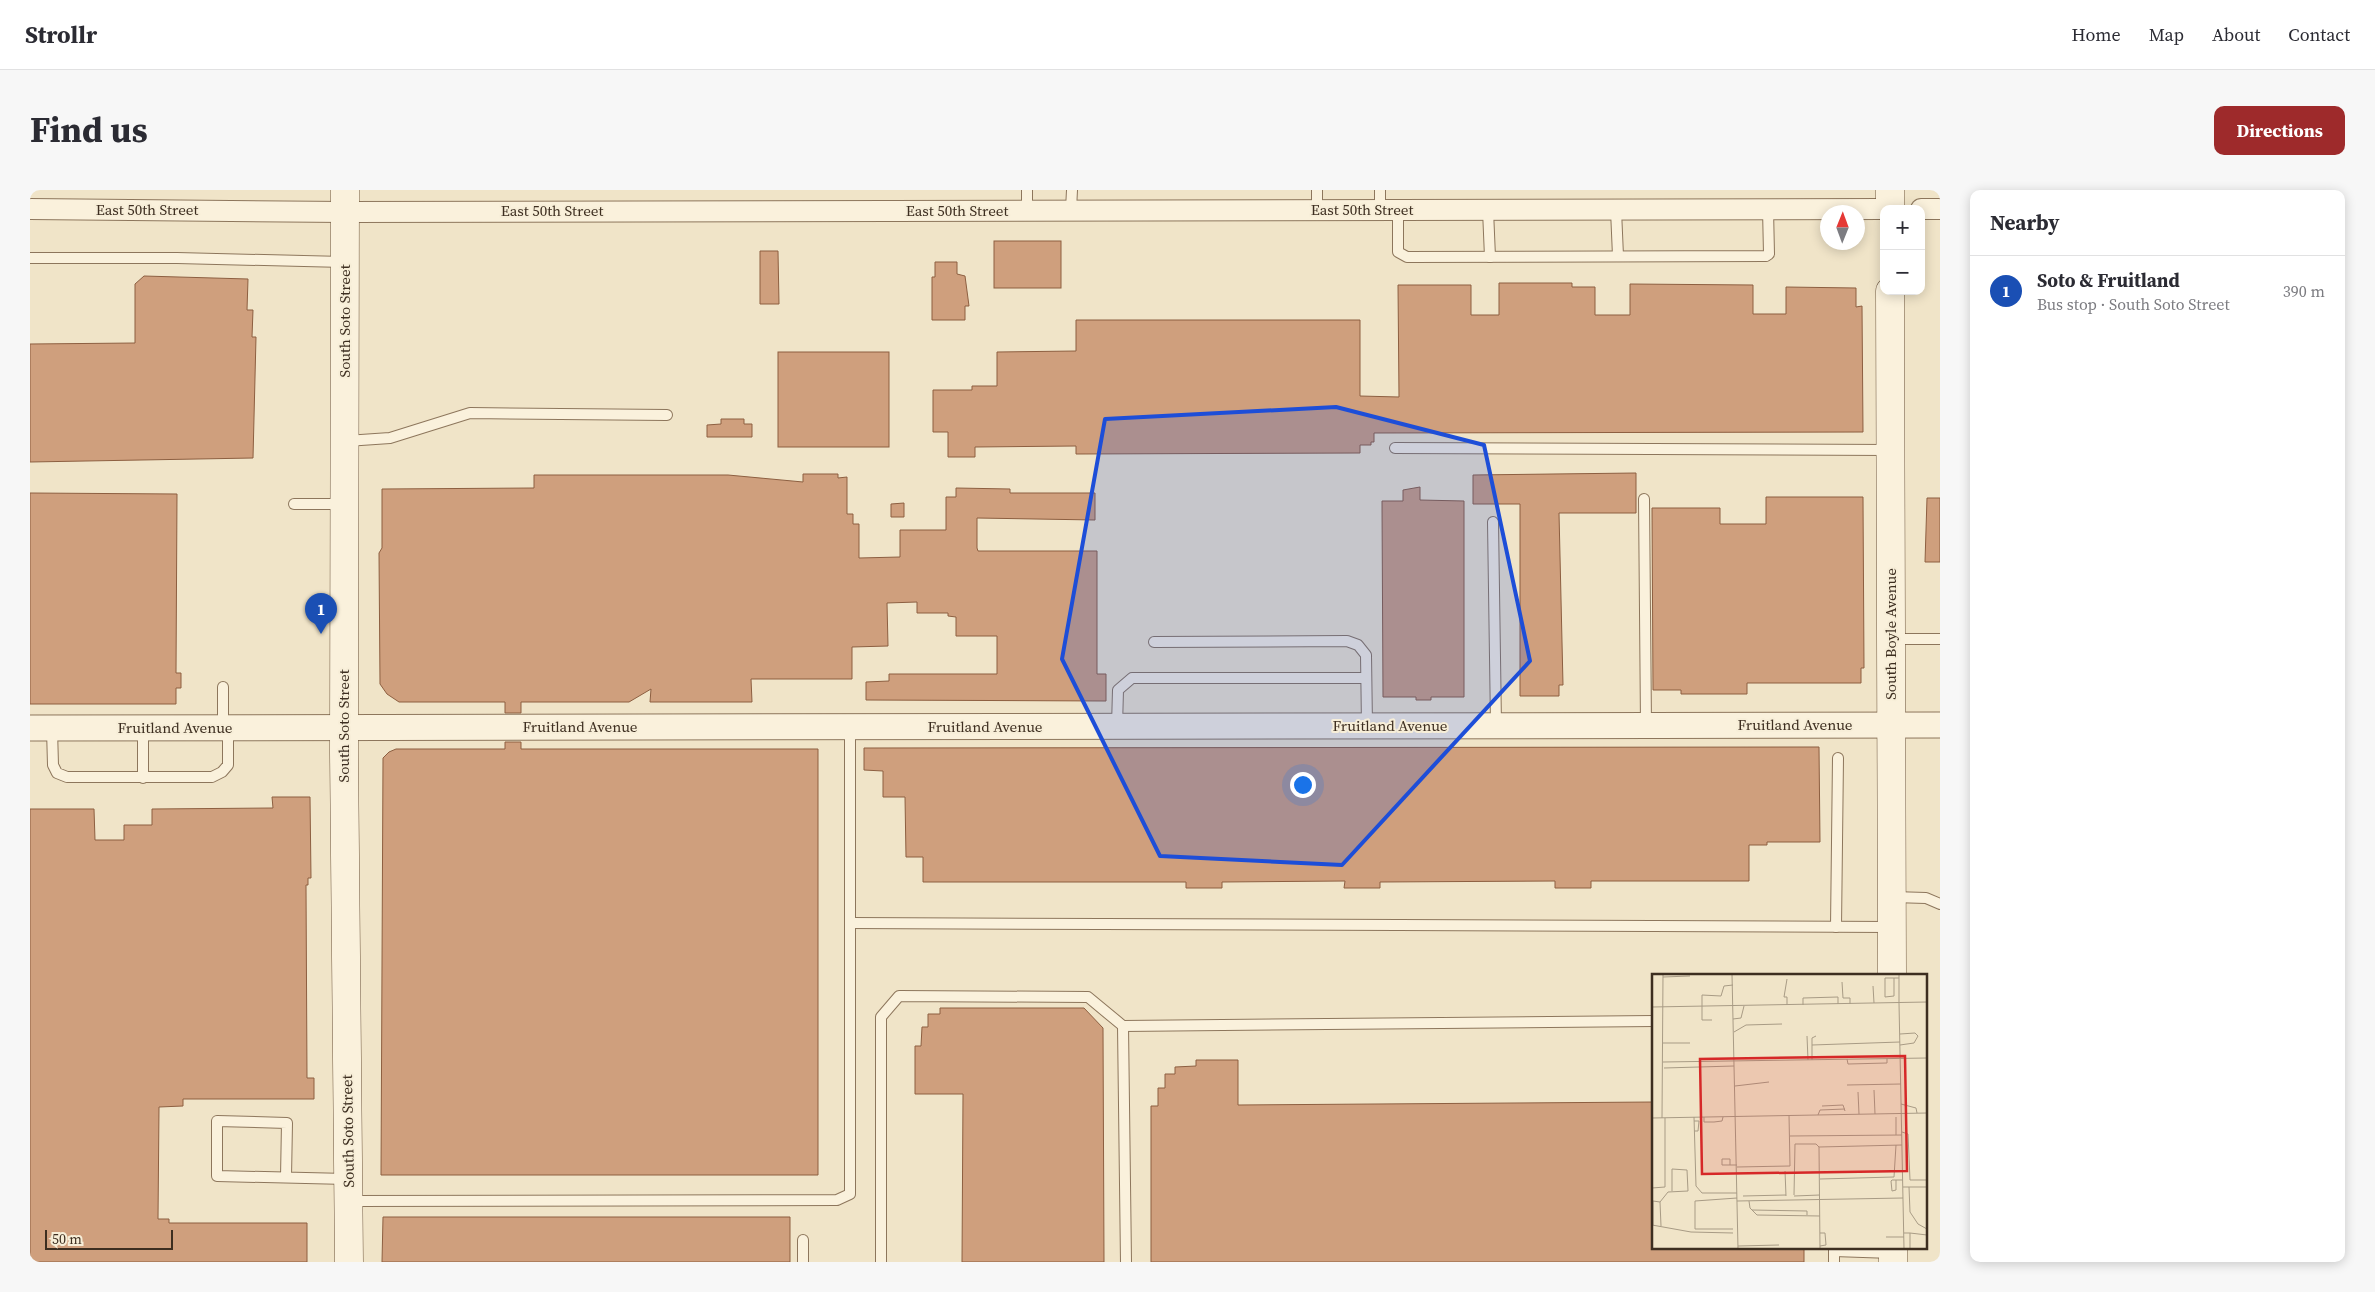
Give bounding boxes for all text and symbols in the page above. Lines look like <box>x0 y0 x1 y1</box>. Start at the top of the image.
text: Strollr <box>25 18 97 51</box>
text: Home <box>2072 22 2121 47</box>
text: Map <box>2149 22 2184 47</box>
text: About <box>2212 22 2260 47</box>
text: Contact <box>2288 22 2350 47</box>
text: Find us <box>30 106 148 154</box>
button: Directions <box>2214 106 2345 155</box>
street label: East 50th Street <box>96 199 198 220</box>
street label: East 50th Street <box>1311 199 1413 220</box>
street label: East 50th Street <box>501 200 603 221</box>
street label: East 50th Street <box>906 200 1008 221</box>
north arrow <box>1820 205 1865 250</box>
map controls <box>1880 205 1925 295</box>
button: + <box>1880 205 1925 250</box>
text: Nearby <box>1990 208 2060 237</box>
button: − <box>1880 250 1925 295</box>
street label: South Soto Street <box>334 264 355 378</box>
text: Soto & Fruitland <box>2037 267 2180 293</box>
text: 1 <box>2002 280 2010 302</box>
text: 390 m <box>2283 280 2325 302</box>
text: Bus stop · South Soto Street <box>2037 293 2230 315</box>
street label: South Boyle Avenue <box>1880 568 1901 700</box>
pin: 1 <box>305 593 337 634</box>
street label: South Soto Street <box>333 669 354 783</box>
street label: Fruitland Avenue <box>1737 714 1853 735</box>
street label: Fruitland Avenue <box>1332 715 1448 736</box>
street label: Fruitland Avenue <box>522 716 638 737</box>
street label: Fruitland Avenue <box>927 716 1043 737</box>
street label: Fruitland Avenue <box>117 717 233 738</box>
your location <box>1290 772 1316 798</box>
inset map <box>1652 974 1928 1250</box>
street label: South Soto Street <box>336 1074 359 1188</box>
scale bar <box>45 1227 172 1250</box>
text: 50 m <box>52 1229 82 1249</box>

